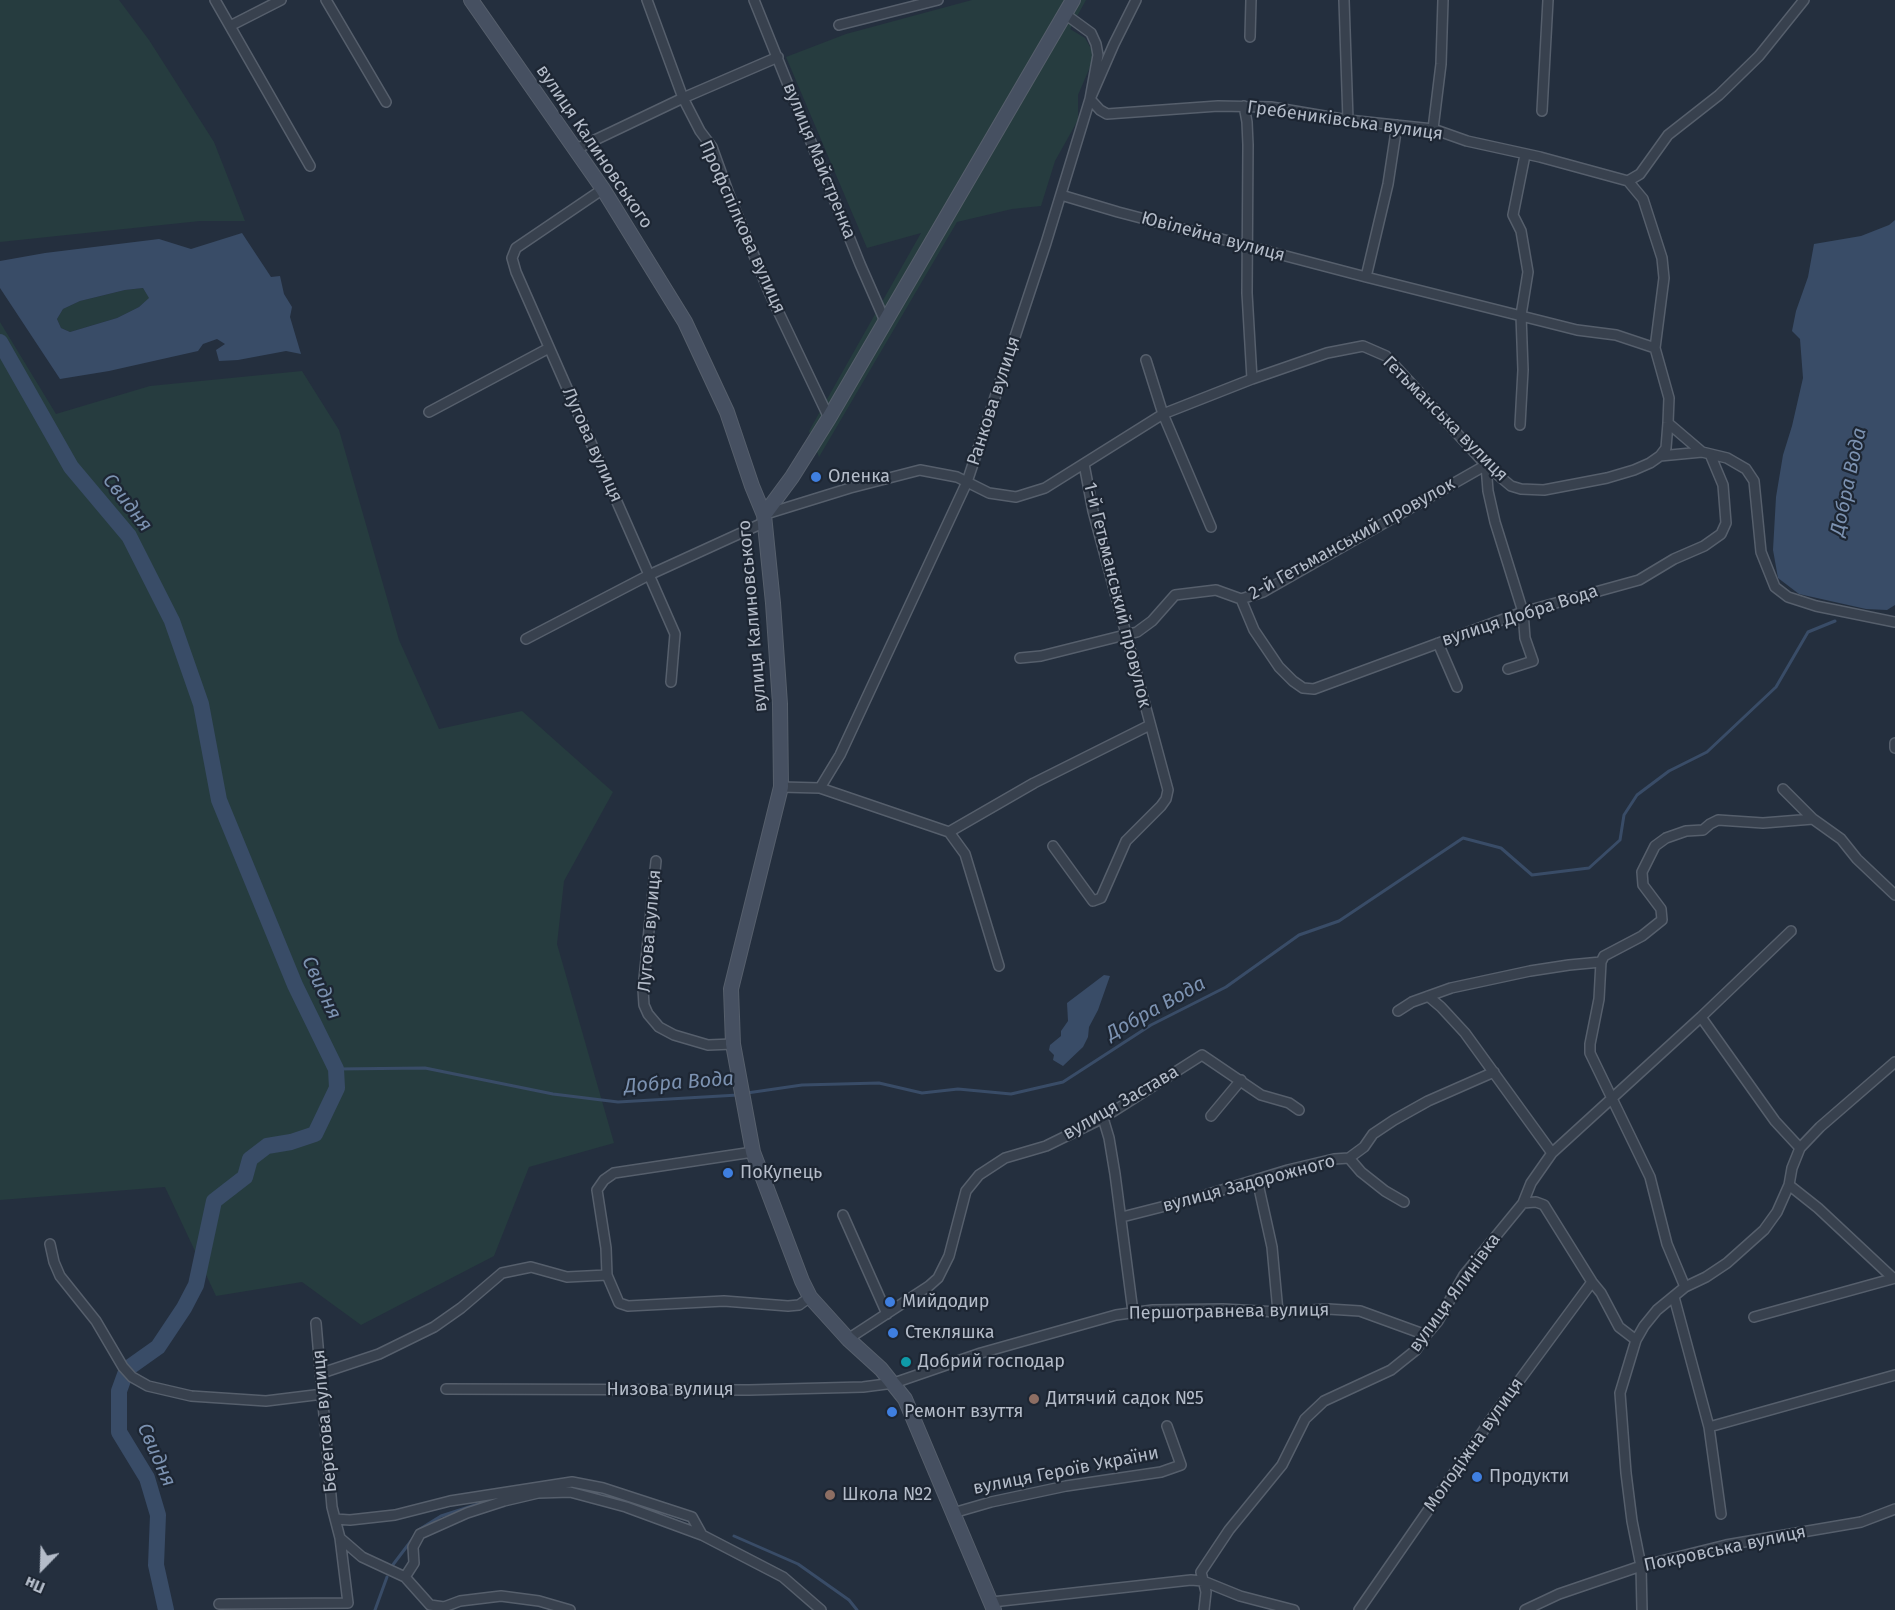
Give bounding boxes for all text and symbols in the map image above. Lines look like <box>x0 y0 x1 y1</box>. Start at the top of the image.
street label: вулиця Калиновського <box>531 61 657 233</box>
street label: вулиця Майстренка <box>778 80 860 242</box>
street label: Гребениківська вулиця <box>1246 97 1444 145</box>
street label: Профспілкова вулиця <box>694 137 790 317</box>
street label: Ювілейна вулиця <box>1139 207 1287 267</box>
street label: Ранкова вулиця <box>963 334 1025 468</box>
street label: Гетьманська вулиця <box>1378 352 1512 486</box>
street label: Лугова вулиця <box>557 384 627 506</box>
water label: Добра Вода <box>1826 426 1872 538</box>
place label: Оленка <box>828 466 890 488</box>
water label: Свидня <box>97 469 157 537</box>
marker: Оленка <box>809 470 823 484</box>
street label: 2-й Гетьманський провулок <box>1245 473 1459 605</box>
street label: 1-й Гетьманський провулок <box>1079 480 1155 710</box>
street label: вулиця Калиновського <box>734 519 772 713</box>
street label: вулиця Добра Вода <box>1439 581 1601 651</box>
street label: Лугова вулиця <box>634 869 666 993</box>
water label: Свидня <box>296 953 346 1023</box>
water label: Добра Вода <box>1102 972 1210 1046</box>
street label: вулиця Застава <box>1059 1061 1183 1145</box>
water label: Добра Вода <box>623 1067 735 1099</box>
street label: вулиця Задорожного <box>1160 1151 1338 1217</box>
place label: ПоКупець <box>740 1162 822 1184</box>
marker: ПоКупець <box>721 1166 735 1180</box>
street label: вулиця Ялинівка <box>1405 1229 1505 1357</box>
place label: Мийдодир <box>902 1291 989 1313</box>
marker: Мийдодир <box>883 1295 897 1309</box>
street label: Першотравнева вулиця <box>1128 1299 1330 1325</box>
place label: Стекляшка <box>905 1322 994 1344</box>
marker: Стекляшка <box>886 1326 900 1340</box>
street label: Берегова вулиця <box>308 1349 342 1493</box>
place label: Добрий господар <box>918 1351 1065 1373</box>
marker: Добрий господар <box>899 1355 913 1369</box>
street label: Молодіжна вулиця <box>1420 1374 1528 1516</box>
street label: Низова вулиця <box>606 1379 734 1401</box>
place label: Дитячий садок №5 <box>1046 1388 1204 1410</box>
marker: Дитячий садок №5 <box>1027 1392 1041 1406</box>
place label: Ремонт взуття <box>904 1401 1023 1423</box>
marker: Ремонт взуття <box>885 1405 899 1419</box>
water label: Свидня <box>131 1420 181 1490</box>
street label: вулиця Героїв України <box>971 1442 1161 1500</box>
place label: Продукти <box>1489 1466 1569 1488</box>
marker: Продукти <box>1470 1470 1484 1484</box>
place label: Школа №2 <box>842 1484 932 1506</box>
marker: Школа №2 <box>823 1488 837 1502</box>
street label: Покровська вулиця <box>1642 1521 1808 1577</box>
north arrow <box>12 1538 72 1598</box>
text: Пн <box>22 1572 48 1598</box>

